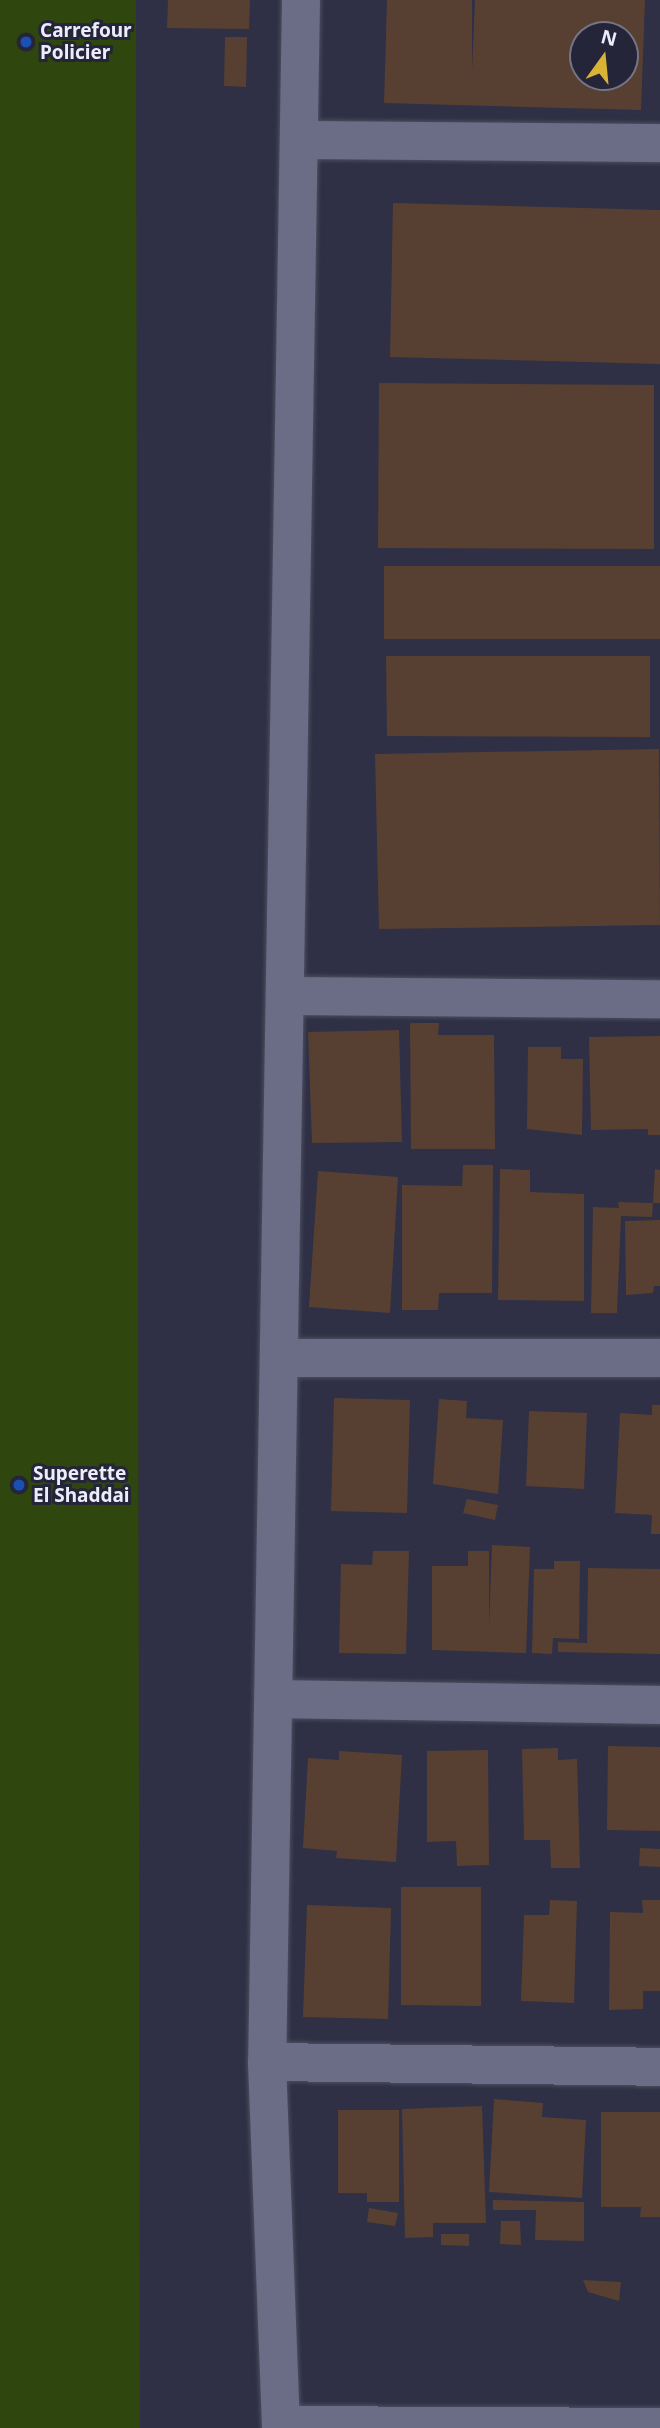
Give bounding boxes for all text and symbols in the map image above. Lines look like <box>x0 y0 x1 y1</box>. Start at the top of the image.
place label: Carrefour Policier <box>40 20 132 64</box>
north arrow <box>569 21 639 91</box>
text: N <box>598 23 620 52</box>
marker: Carrefour Policier <box>18 34 34 50</box>
place label: Superette El Shaddai <box>33 1463 130 1507</box>
marker: Superette El Shaddai <box>11 1477 27 1493</box>

